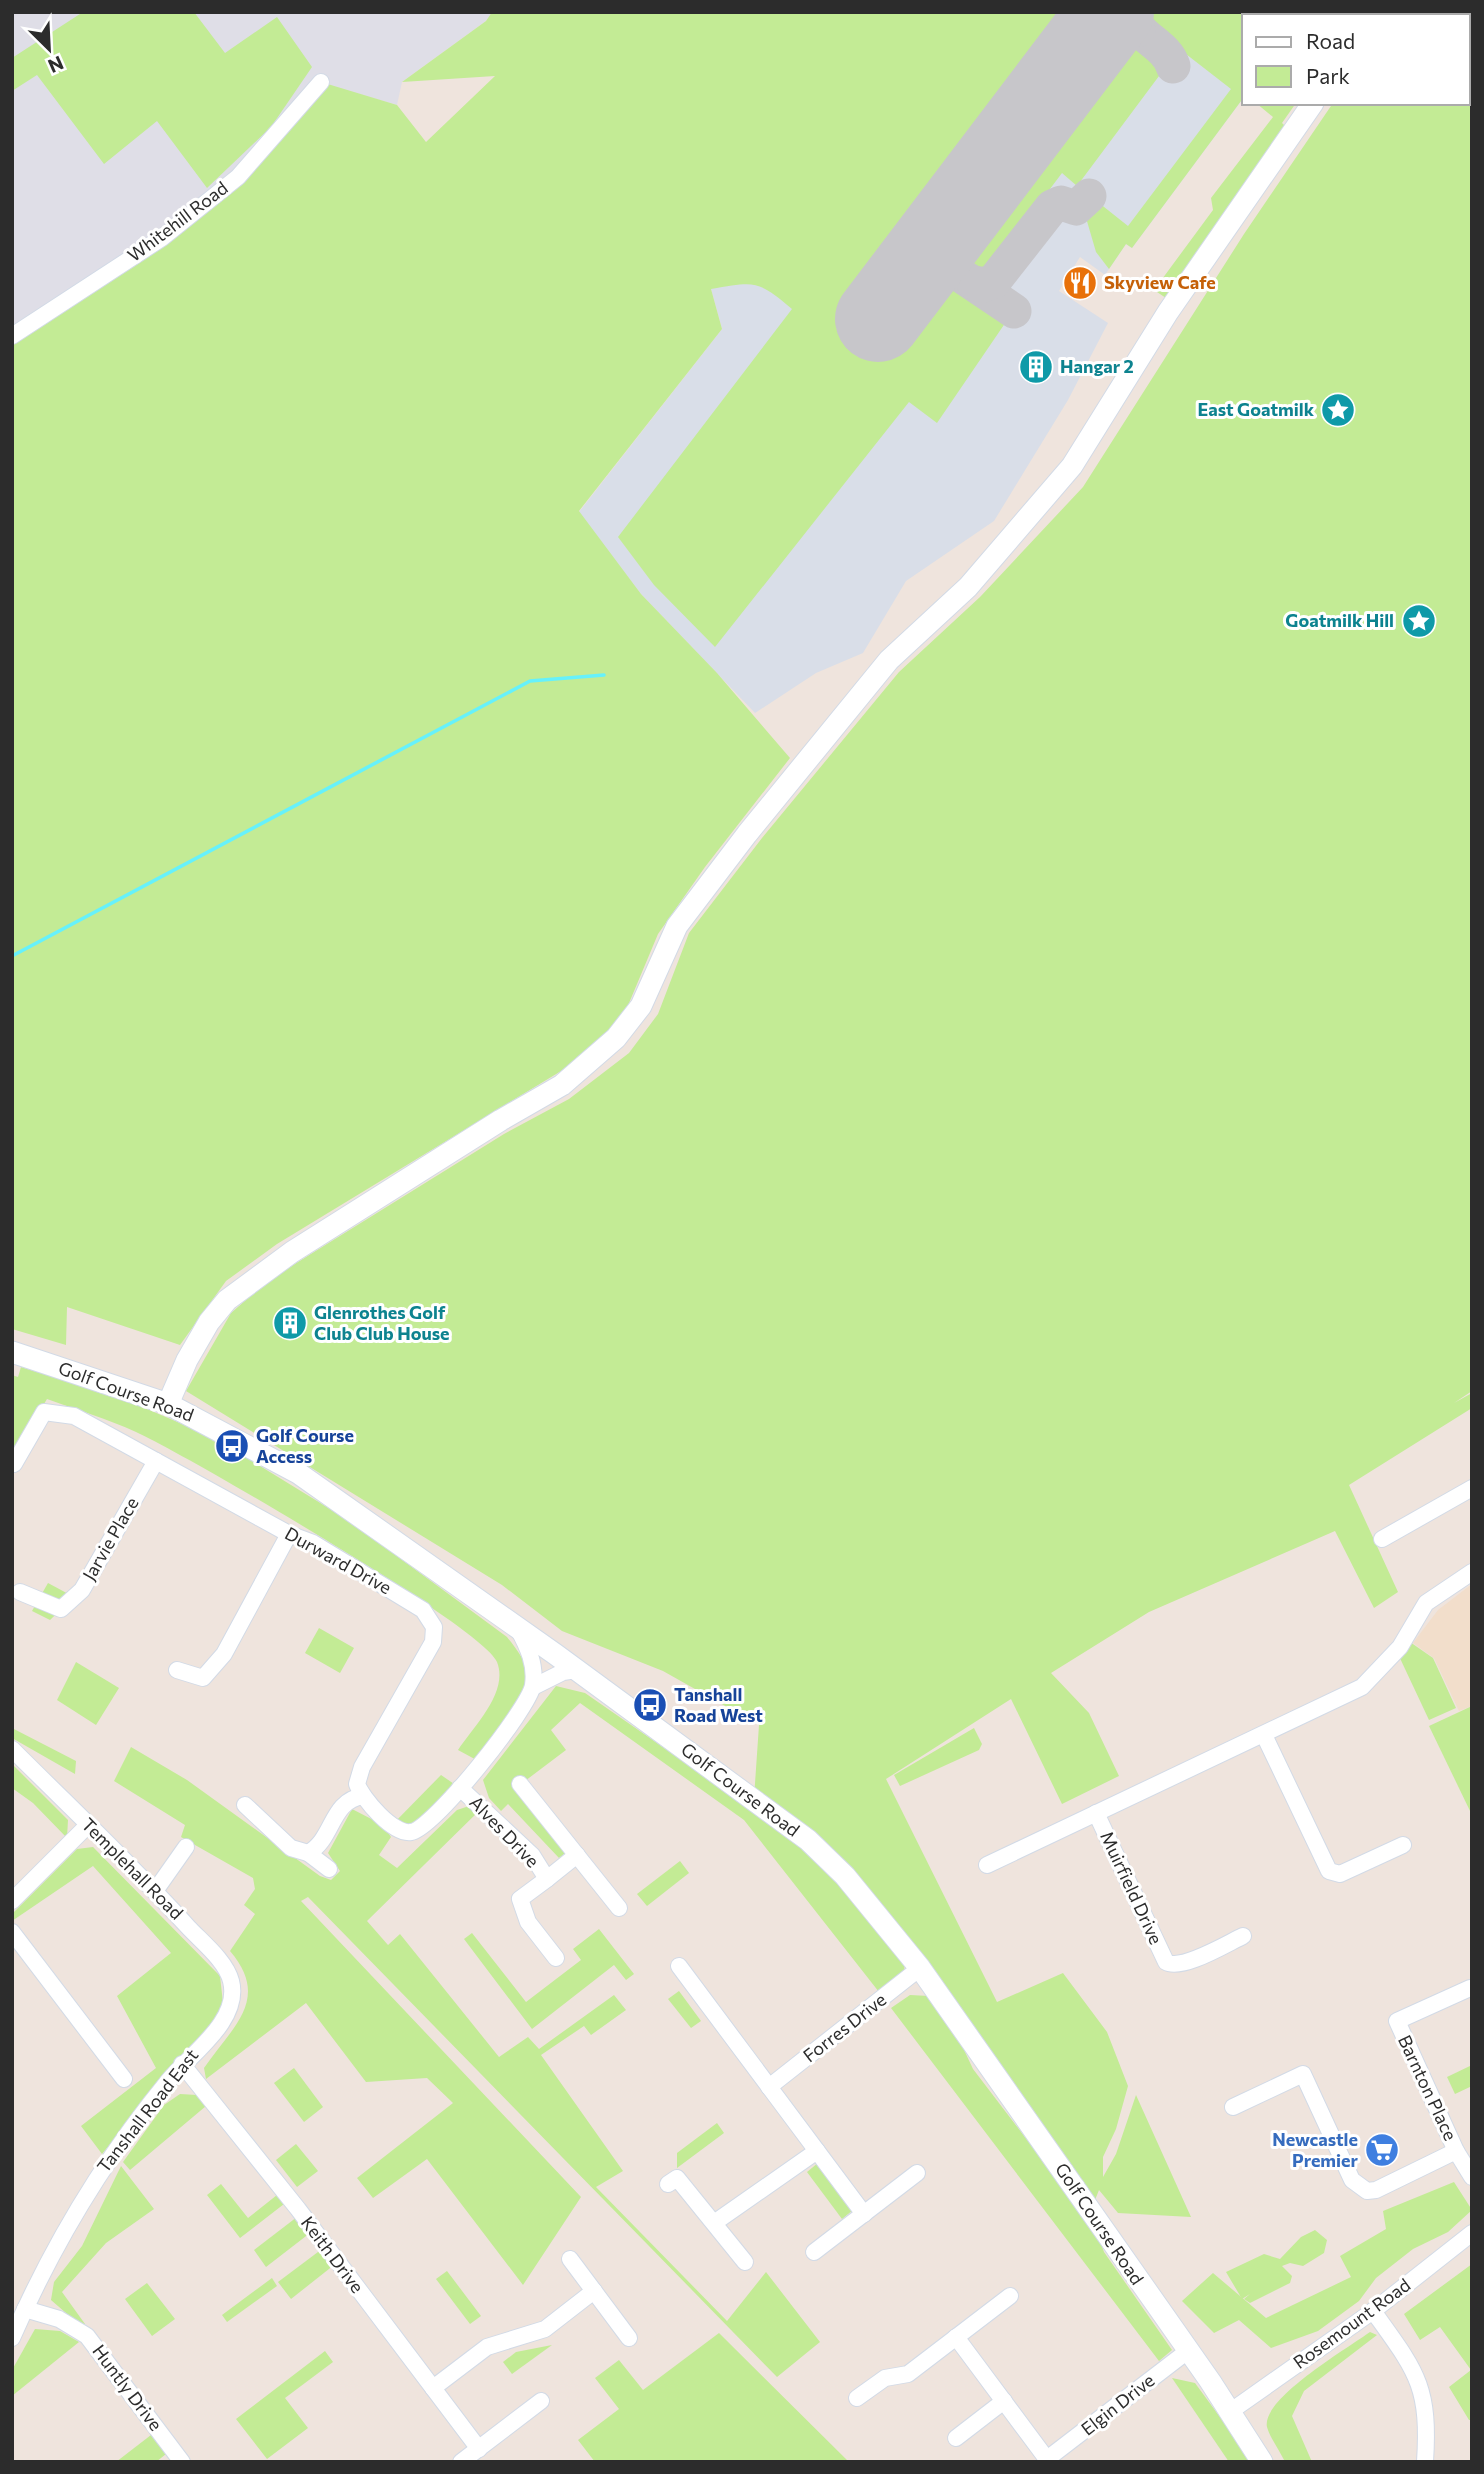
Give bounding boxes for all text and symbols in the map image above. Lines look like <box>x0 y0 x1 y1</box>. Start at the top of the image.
north arrow <box>14 14 84 84</box>
legend <box>1242 14 1470 105</box>
text: Road <box>1306 28 1355 53</box>
text: N <box>45 52 67 78</box>
text: Park <box>1306 63 1350 88</box>
street label: Whitehill Road <box>123 176 232 266</box>
restaurant icon: Skyview Cafe <box>1061 264 1099 302</box>
place label: Skyview Cafe <box>1104 271 1216 293</box>
building icon: Hangar 2 <box>1017 348 1055 386</box>
place label: Hangar 2 <box>1060 355 1134 377</box>
place icon: East Goatmilk <box>1319 391 1357 429</box>
place label: East Goatmilk <box>1198 398 1315 420</box>
place icon: Goatmilk Hill <box>1400 602 1438 640</box>
place label: Goatmilk Hill <box>1285 609 1394 631</box>
place label: Glenrothes Golf Club Club House <box>314 1301 450 1344</box>
building icon: Glenrothes Golf Club Club House <box>271 1304 309 1342</box>
street label: Golf Course Road <box>56 1356 197 1426</box>
place label: Golf Course Access <box>256 1424 354 1467</box>
bus stop icon: Golf Course Access <box>213 1427 251 1465</box>
street label: Jarvie Place <box>78 1493 143 1584</box>
street label: Durward Drive <box>281 1522 396 1598</box>
place label: Tanshall Road West <box>674 1683 763 1726</box>
bus stop icon: Tanshall Road West <box>631 1686 669 1724</box>
street label: Golf Course Road <box>677 1738 804 1841</box>
street label: Alves Drive <box>465 1791 544 1872</box>
street label: Templehall Road <box>77 1813 188 1924</box>
street label: Muirfield Drive <box>1096 1828 1168 1948</box>
street label: Forres Drive <box>798 1988 890 2066</box>
street label: Barnton Place <box>1394 2031 1462 2144</box>
street label: Tanshall Road East <box>92 2044 202 2177</box>
place label: Newcastle Premier <box>1272 2128 1359 2171</box>
supermarket icon: Newcastle Premier <box>1363 2131 1401 2169</box>
street label: Golf Course Road <box>1051 2158 1149 2289</box>
street label: Keith Drive <box>297 2212 369 2297</box>
street label: Rosemount Road <box>1289 2273 1414 2373</box>
street label: Huntly Drive <box>88 2340 167 2435</box>
street label: Elgin Drive <box>1076 2369 1158 2440</box>

